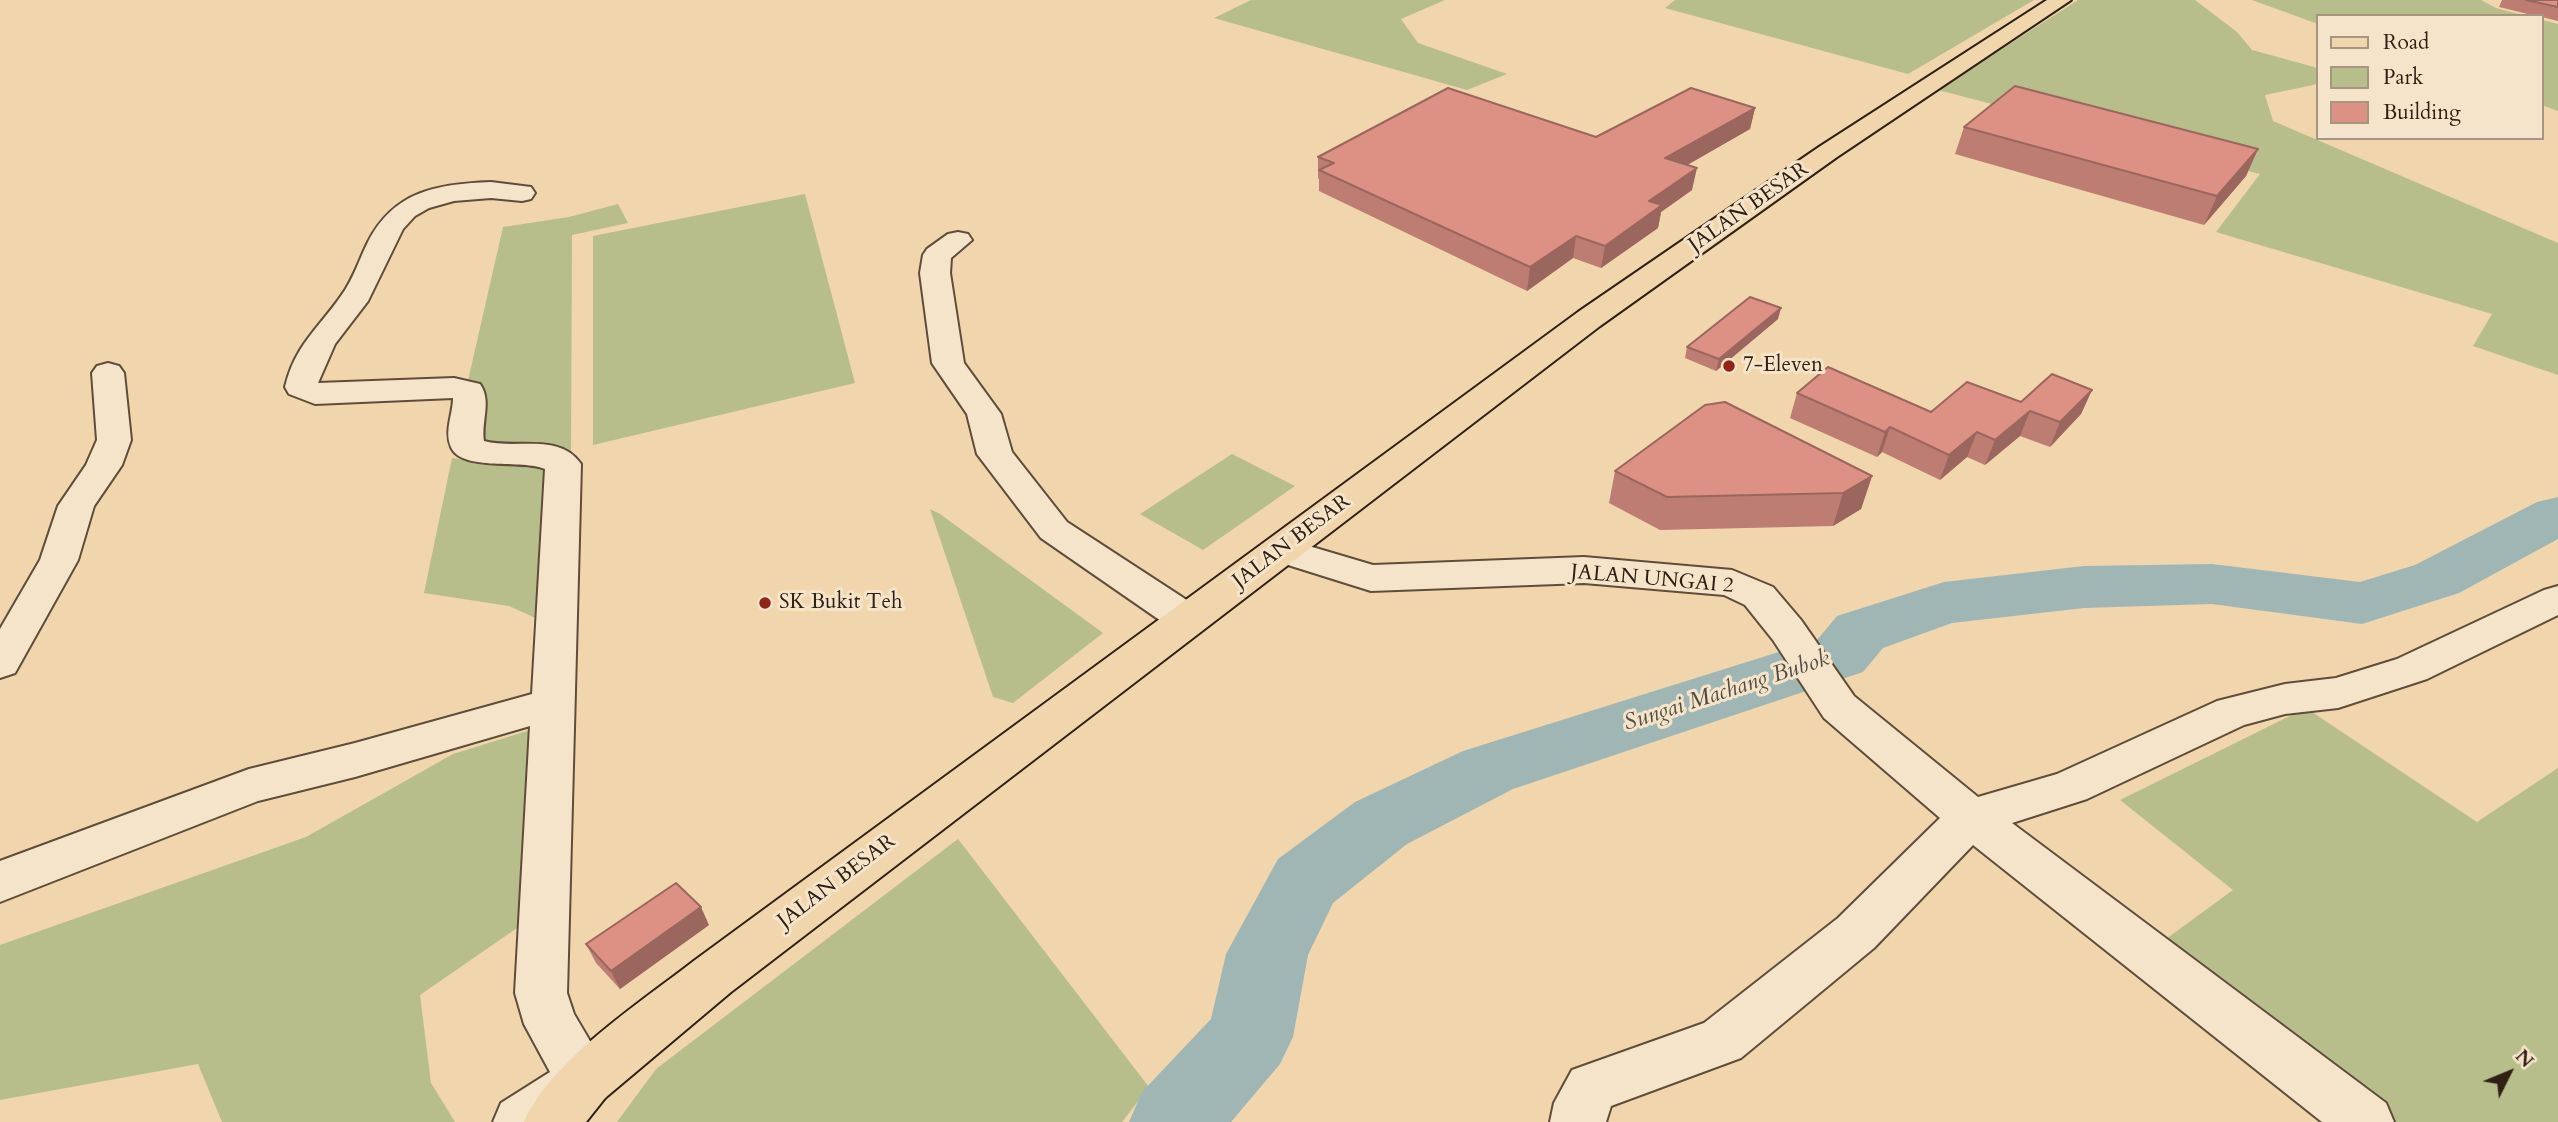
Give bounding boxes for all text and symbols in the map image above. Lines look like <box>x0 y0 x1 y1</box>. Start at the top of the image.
legend <box>2316 14 2544 140</box>
text: Road <box>2383 28 2429 57</box>
text: Park <box>2383 63 2423 92</box>
text: Building <box>2383 98 2461 127</box>
street label: JALAN BESAR <box>1684 157 1814 259</box>
place label: 7-Eleven <box>1743 353 1823 379</box>
marker: 7-Eleven <box>1721 358 1737 374</box>
street label: JALAN BESAR <box>1228 490 1356 594</box>
street label: JALAN UNGAI 2 <box>1569 560 1735 600</box>
place label: SK Bukit Teh <box>779 590 902 616</box>
marker: SK Bukit Teh <box>757 595 773 611</box>
water label: Sungai Machang Bubok <box>1620 646 1834 738</box>
street label: JALAN BESAR <box>773 830 901 934</box>
north arrow <box>2474 1038 2544 1108</box>
text: N <box>2509 1044 2539 1074</box>

